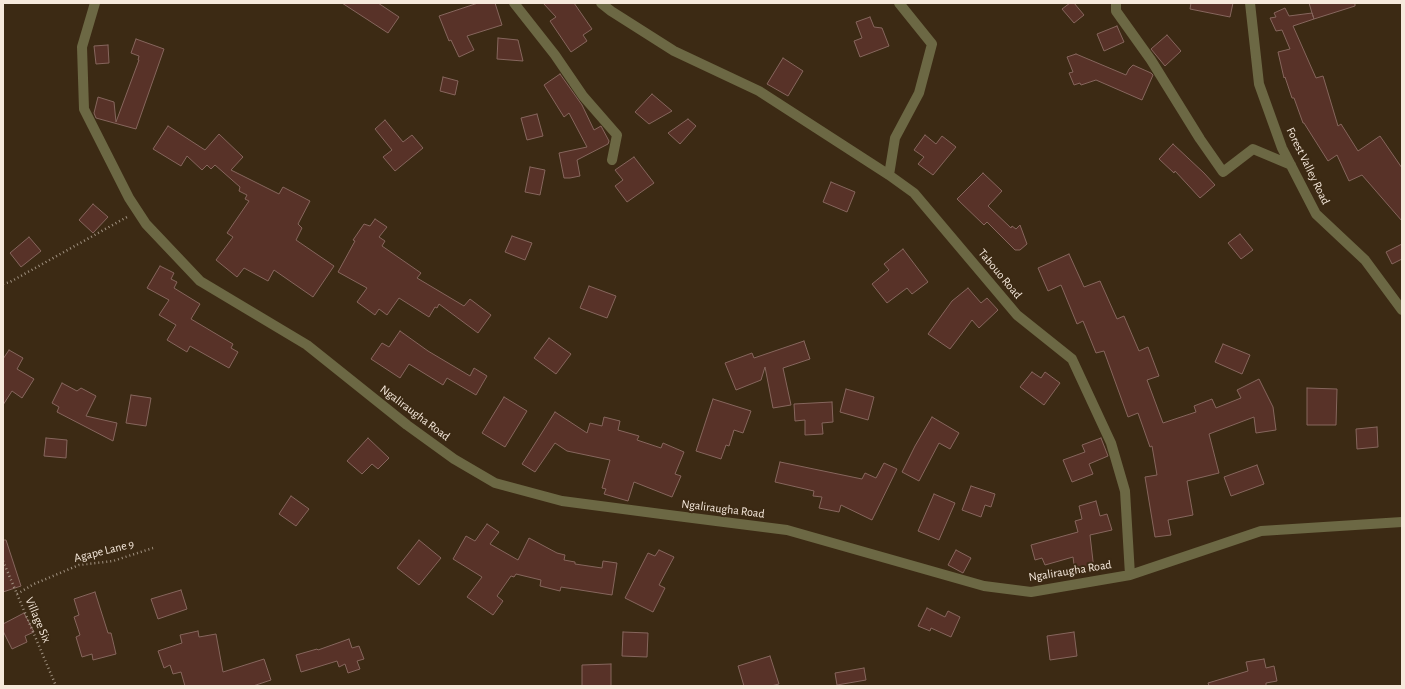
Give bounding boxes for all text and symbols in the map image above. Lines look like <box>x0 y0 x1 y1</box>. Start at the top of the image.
street label: Forest Valley Road <box>1283 125 1333 207</box>
street label: Tabouo Road <box>975 246 1025 302</box>
street label: Ngaliraugha Road <box>377 382 453 444</box>
street label: Ngaliraugha Road <box>680 497 766 521</box>
street label: Agape Lane 9 <box>72 537 136 565</box>
street label: Ngaliraugha Road <box>1027 557 1113 585</box>
street label: Village Six <box>22 595 54 645</box>

